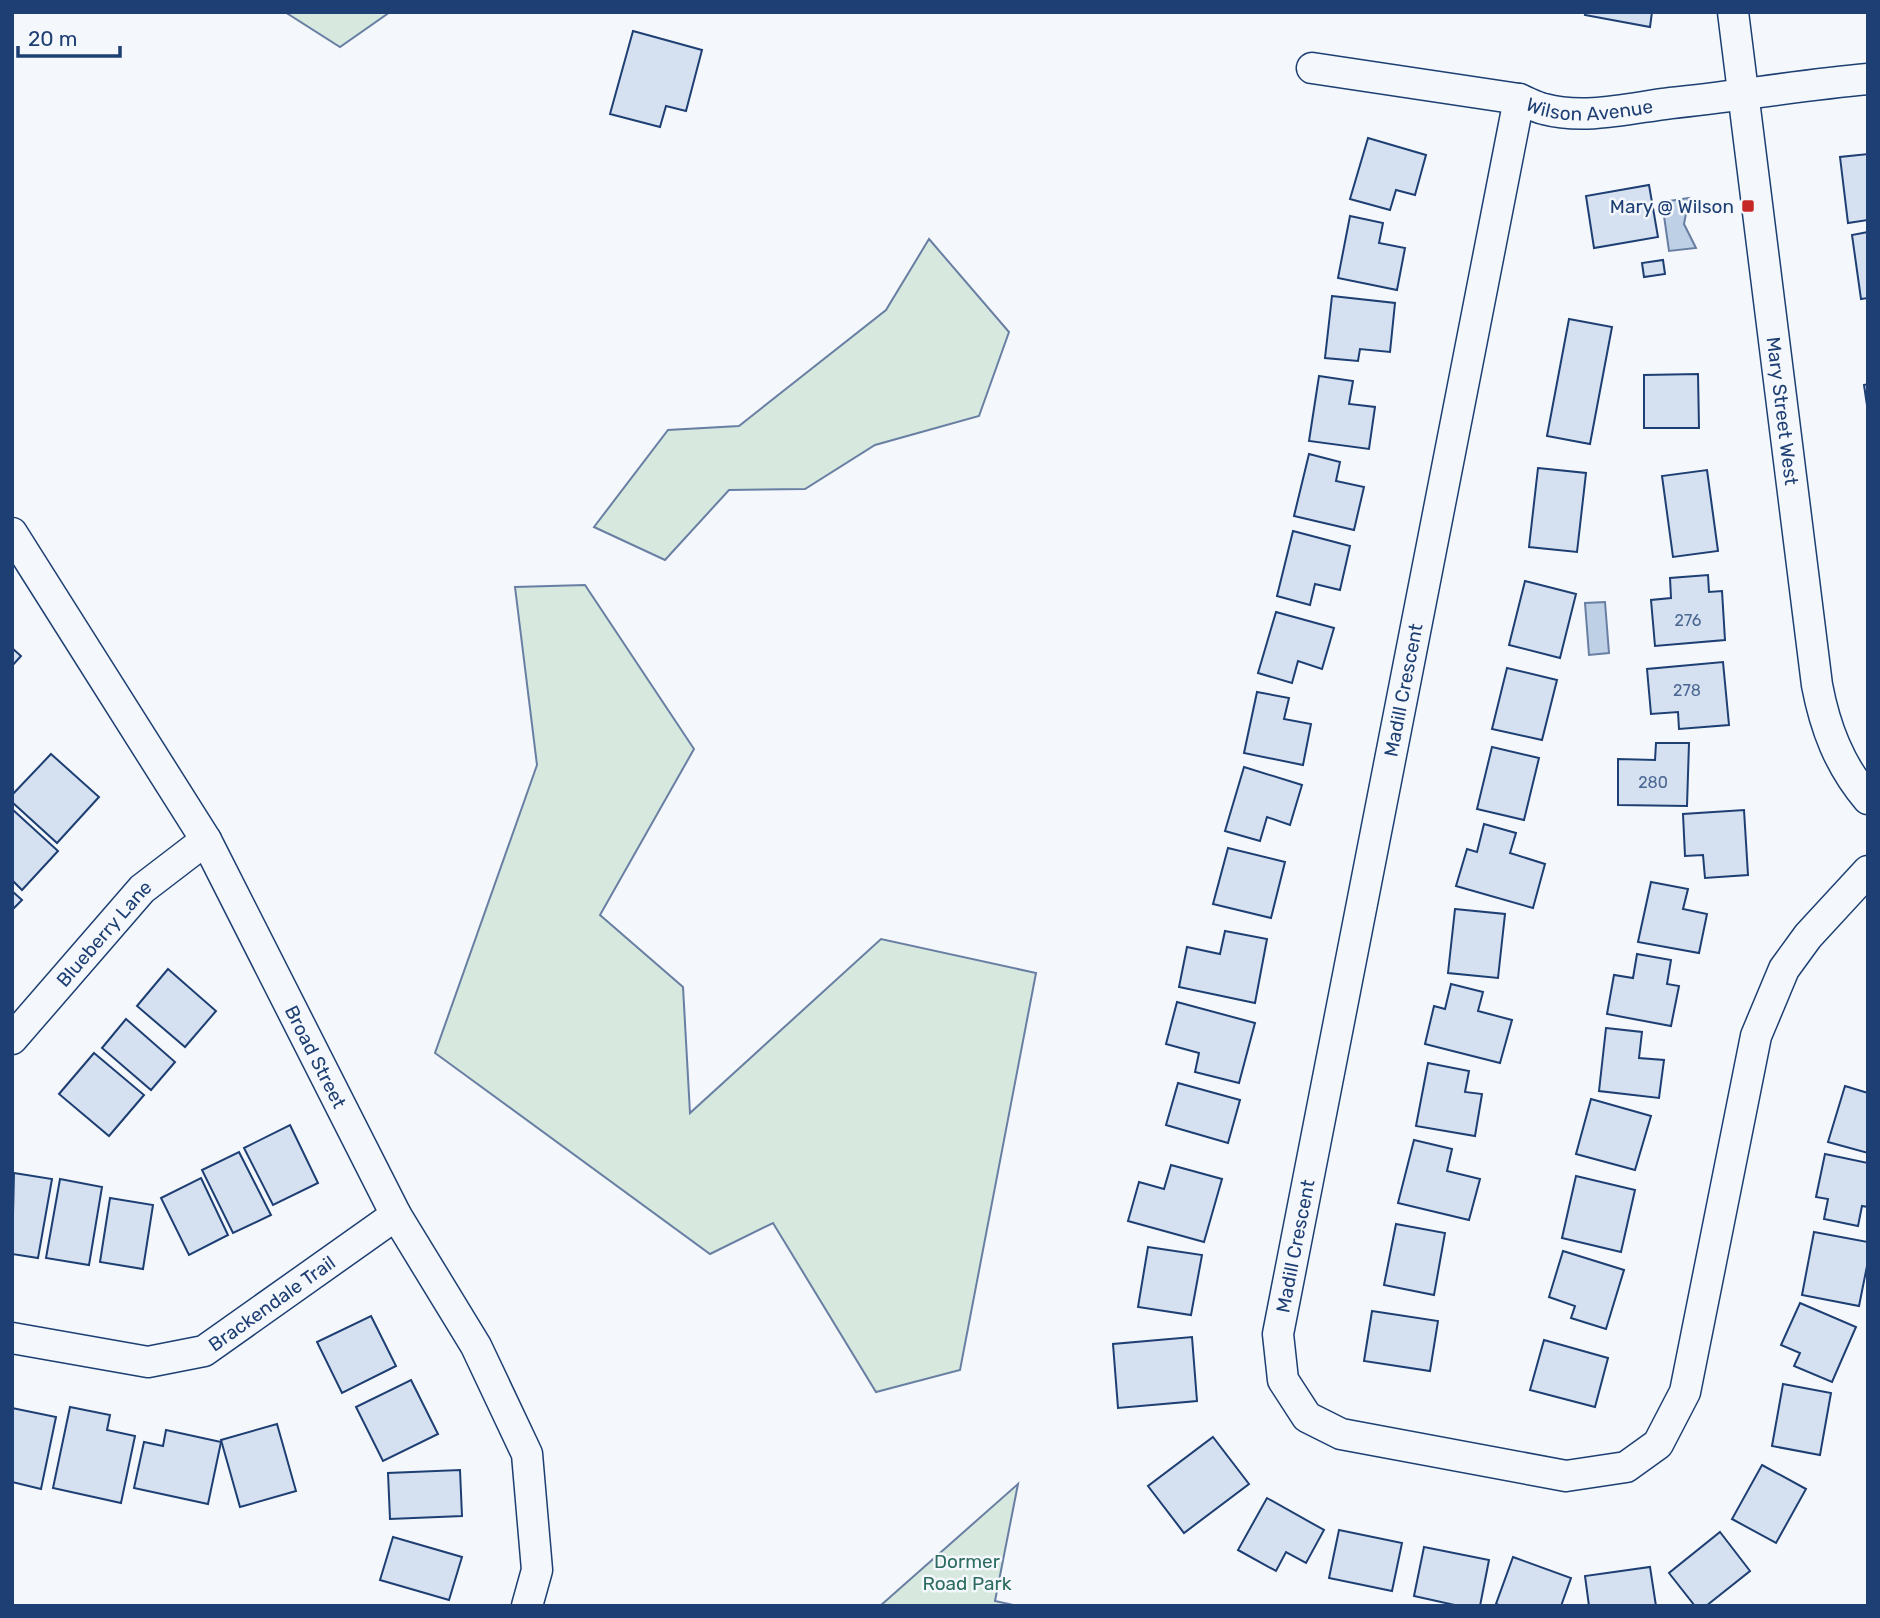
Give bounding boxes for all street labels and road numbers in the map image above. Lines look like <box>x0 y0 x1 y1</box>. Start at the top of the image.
street label: Wilson Avenue <box>1523 93 1654 126</box>
street label: Mary Street West <box>1762 335 1803 487</box>
street label: Madill Crescent <box>1379 621 1428 759</box>
street label: Blueberry Lane <box>52 875 156 992</box>
street label: Broad Street <box>280 1002 351 1113</box>
street label: Madill Crescent <box>1271 1177 1320 1315</box>
street label: Brackendale Trail <box>204 1251 340 1356</box>

